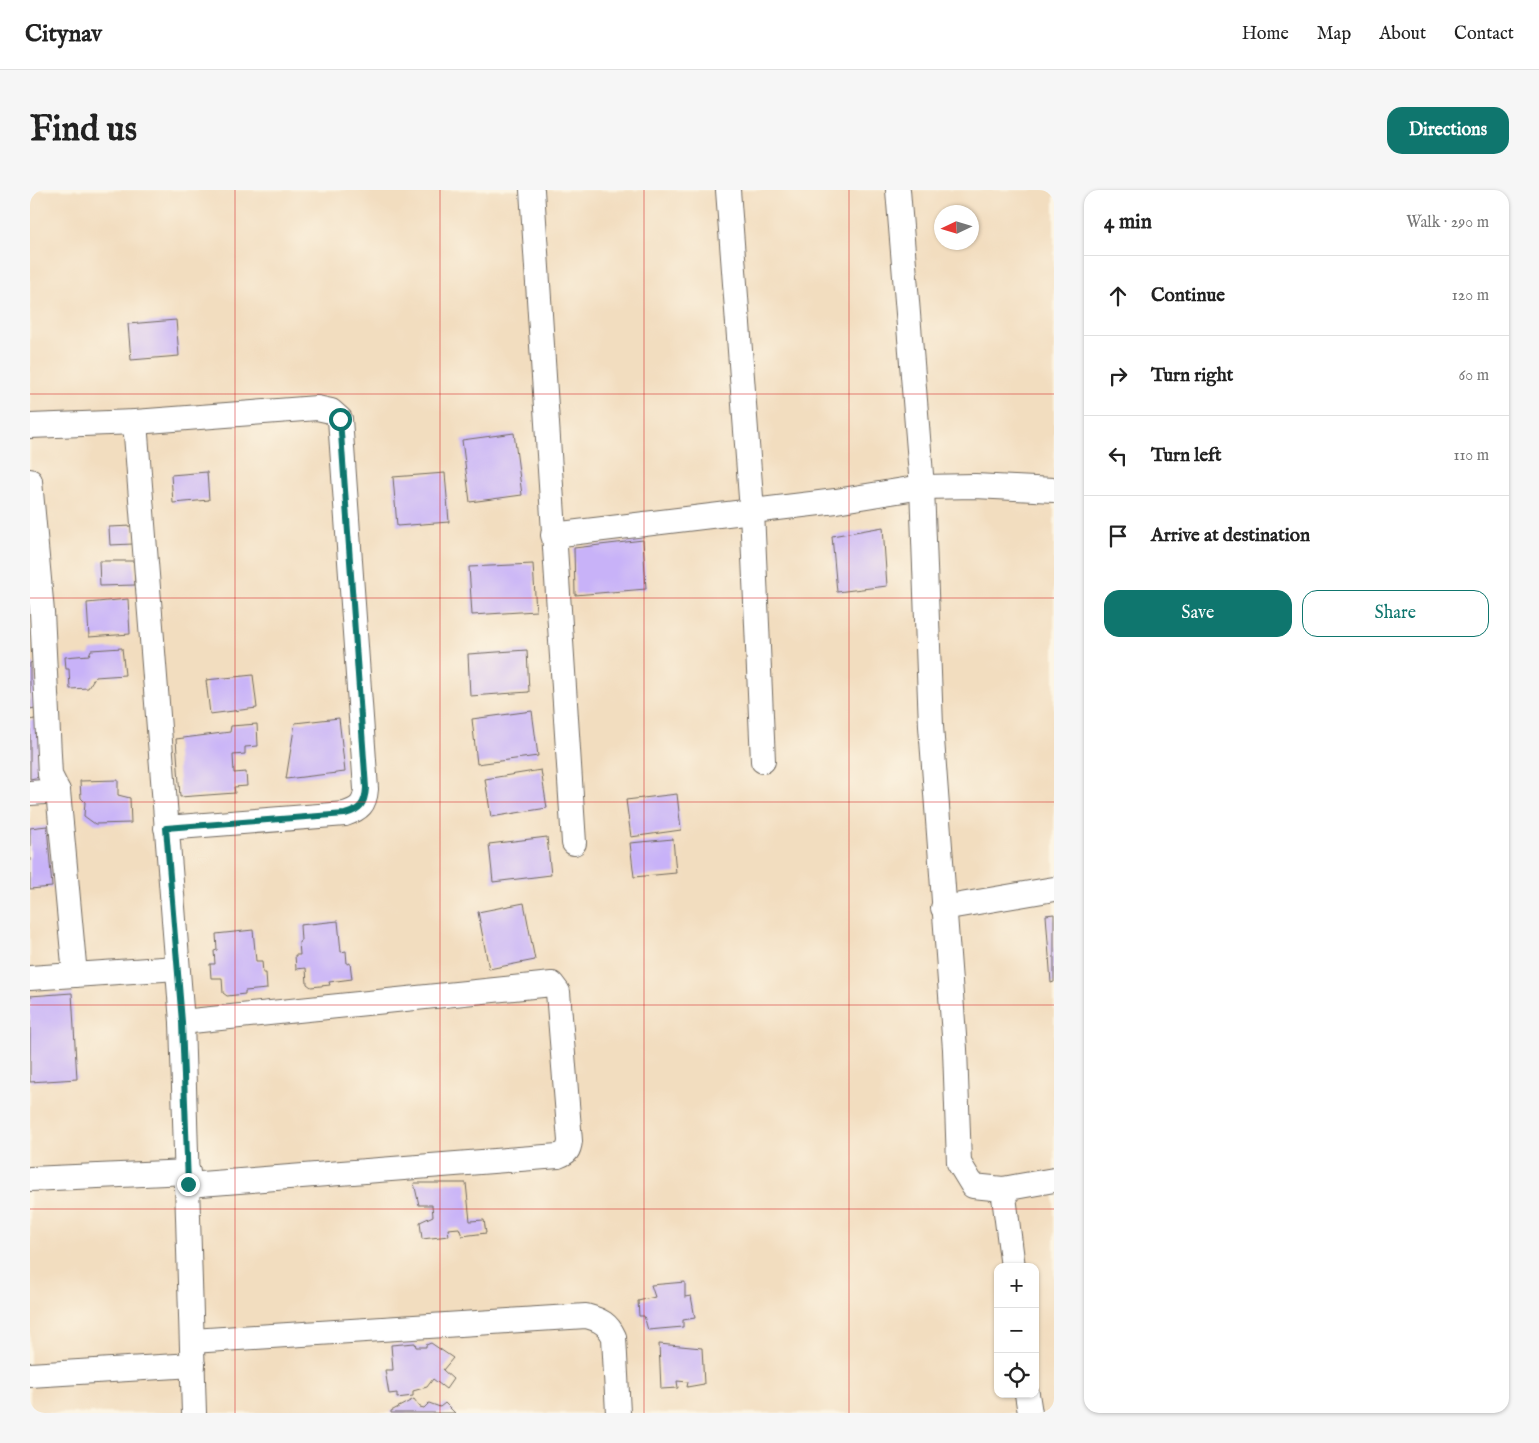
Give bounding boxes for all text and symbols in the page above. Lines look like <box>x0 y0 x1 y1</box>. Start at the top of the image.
text: Citynav <box>25 19 102 50</box>
text: Home <box>1242 23 1289 46</box>
text: Map <box>1317 23 1351 46</box>
text: About <box>1379 23 1426 46</box>
text: Contact <box>1454 23 1514 46</box>
button: Directions <box>1387 107 1509 154</box>
text: Find us <box>30 108 137 153</box>
north arrow <box>934 205 979 250</box>
text: 4 min <box>1104 209 1152 236</box>
text: Walk · 290 m <box>1406 213 1489 233</box>
icon: ahead <box>1104 282 1132 310</box>
text: Continue <box>1151 284 1225 308</box>
text: 120 m <box>1452 286 1489 306</box>
icon: right <box>1104 362 1132 390</box>
text: Turn right <box>1151 364 1233 388</box>
text: 60 m <box>1459 366 1489 386</box>
route start <box>329 408 352 431</box>
icon: left <box>1104 442 1132 470</box>
text: Turn left <box>1151 444 1222 468</box>
text: 110 m <box>1453 446 1489 466</box>
icon: arrive <box>1104 522 1132 550</box>
text: Arrive at destination <box>1151 524 1310 548</box>
button: Save <box>1104 590 1292 637</box>
button: Share <box>1302 590 1489 637</box>
route end <box>177 1173 200 1196</box>
map controls <box>994 1263 1039 1398</box>
button: + <box>994 1263 1039 1308</box>
button: − <box>994 1308 1039 1353</box>
button: locate <box>994 1353 1039 1398</box>

